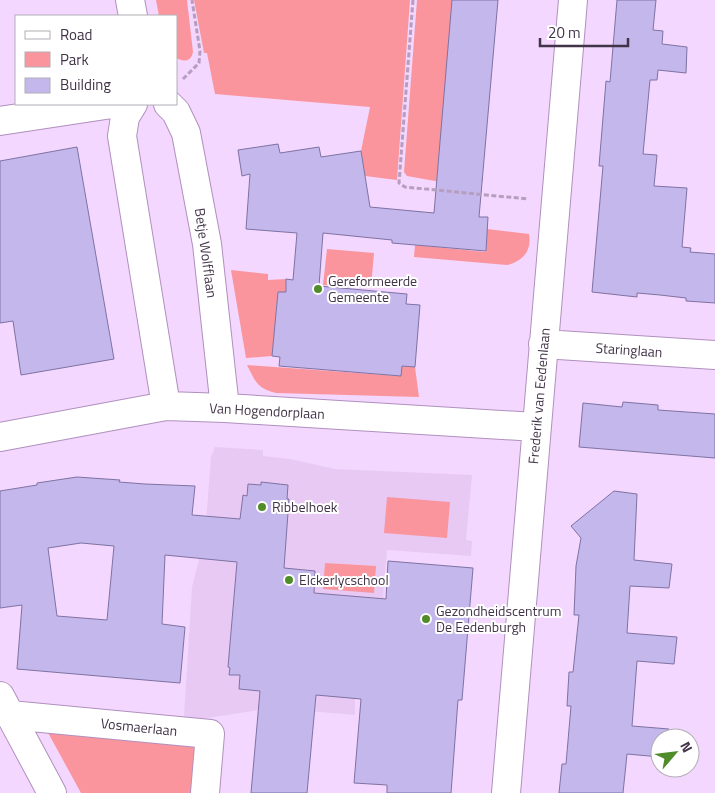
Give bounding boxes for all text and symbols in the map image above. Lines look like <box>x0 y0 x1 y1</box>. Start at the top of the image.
legend <box>15 15 178 105</box>
scale bar <box>540 15 628 47</box>
text: 20 m <box>548 21 581 44</box>
text: Road <box>60 23 92 46</box>
text: Park <box>60 48 89 71</box>
text: Building <box>60 73 111 96</box>
street label: Betje Wolfflaan <box>190 207 223 299</box>
place label: Gereformeerde Gemeente <box>328 270 417 307</box>
marker: Gereformeerde Gemeente <box>312 283 324 295</box>
street label: Frederik van Eedenlaan <box>522 327 555 465</box>
street label: Staringlaan <box>595 337 663 362</box>
street label: Van Hogendorplaan <box>209 397 325 424</box>
place label: Ribbelhoek <box>272 496 338 517</box>
marker: Ribbelhoek <box>256 501 268 513</box>
place label: Elckerlycschool <box>299 569 389 590</box>
marker: Elckerlycschool <box>283 574 295 586</box>
place label: Gezondheidscentrum De Eedenburgh <box>436 600 561 637</box>
marker: Gezondheidscentrum De Eedenburgh <box>420 613 432 625</box>
street label: Vosmaerlaan <box>100 712 178 741</box>
north arrow <box>650 728 700 778</box>
text: N <box>675 737 698 756</box>

